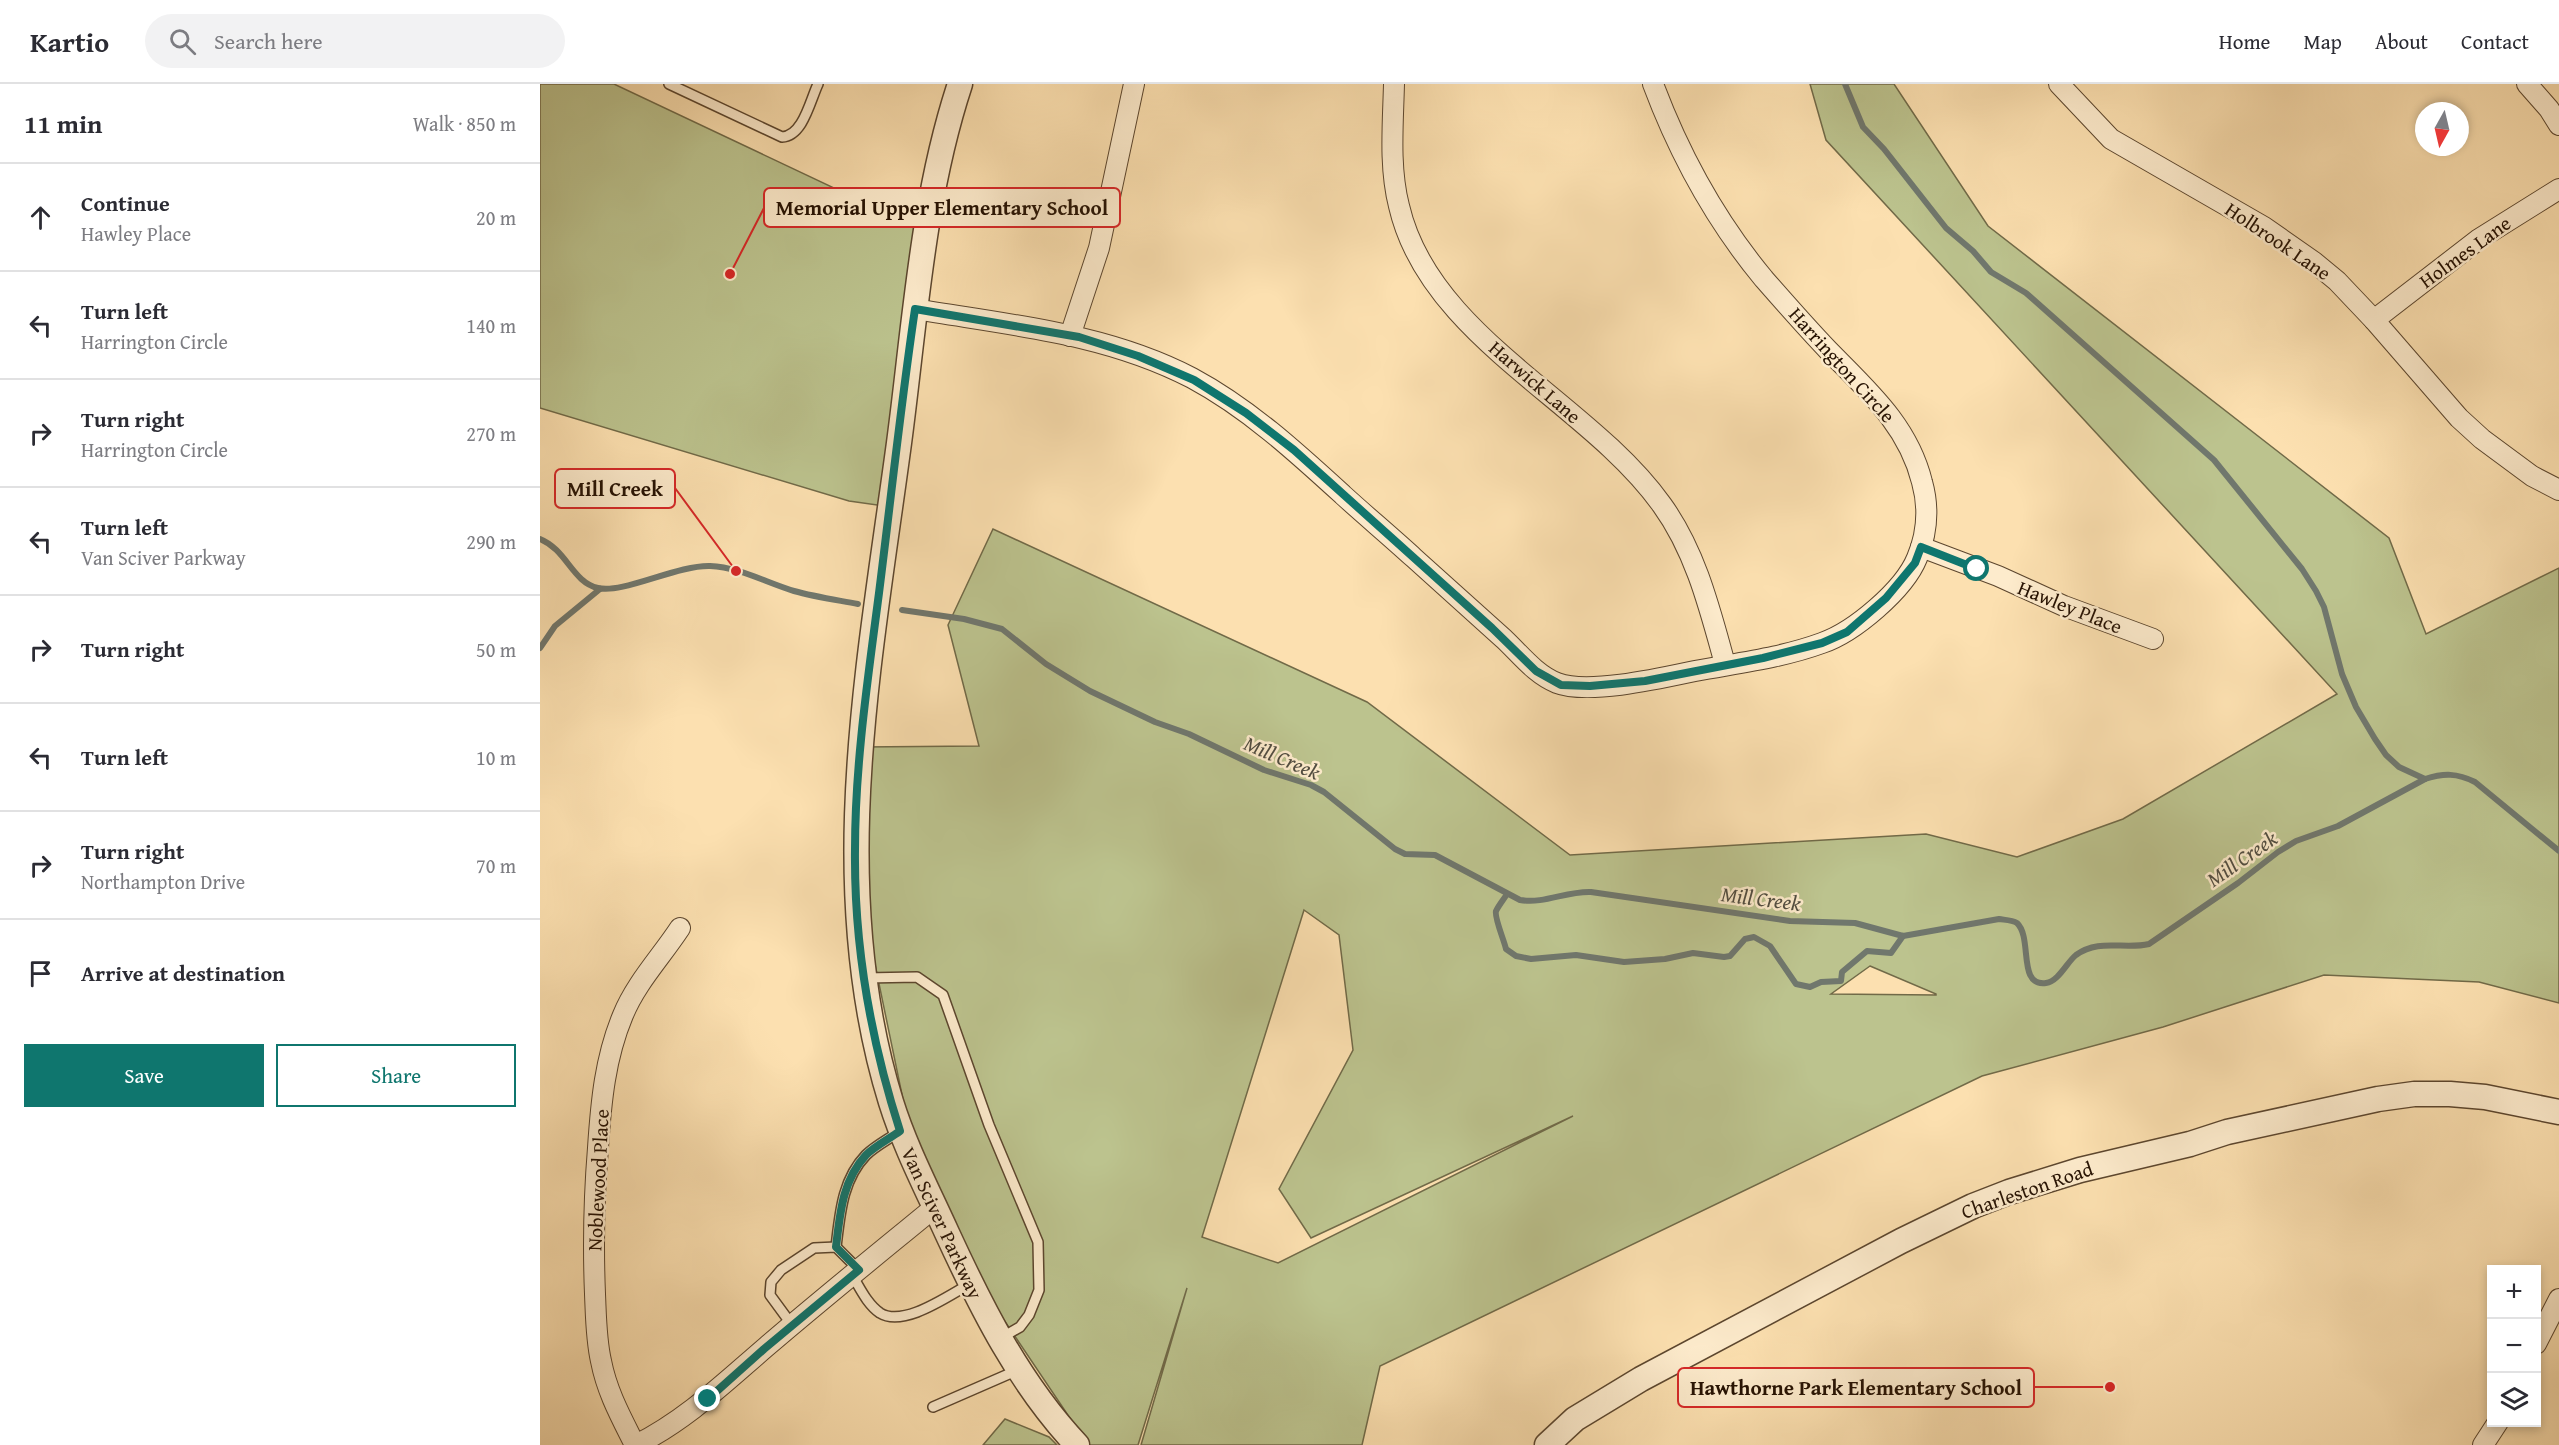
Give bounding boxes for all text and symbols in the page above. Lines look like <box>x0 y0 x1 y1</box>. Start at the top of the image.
search box <box>145 14 565 68</box>
text: Kartio <box>30 21 109 62</box>
icon: search <box>166 25 199 58</box>
text: Search here <box>214 25 323 57</box>
text: Home <box>2219 26 2270 57</box>
text: Map <box>2303 26 2342 57</box>
text: About <box>2375 26 2428 57</box>
text: Contact <box>2461 26 2529 57</box>
north arrow <box>2415 102 2469 156</box>
text: 11 min <box>24 104 102 143</box>
text: Walk · 850 m <box>413 109 516 138</box>
text: Continue <box>81 187 170 219</box>
callout: Memorial Upper Elementary School <box>764 188 1120 227</box>
text: Memorial Upper Elementary School <box>776 192 1109 223</box>
street label: Holbrook Lane <box>2220 194 2337 287</box>
icon: ahead <box>24 201 57 234</box>
text: 20 m <box>476 203 516 232</box>
street label: Holmes Lane <box>2413 208 2517 295</box>
text: Hawley Place <box>81 219 191 248</box>
text: Turn left <box>81 295 168 327</box>
street label: Harrington Circle <box>1782 300 1902 429</box>
icon: left <box>24 309 57 342</box>
text: 140 m <box>466 311 516 340</box>
text: Harrington Circle <box>81 327 228 356</box>
street label: Harwick Lane <box>1483 333 1588 430</box>
text: Turn right <box>81 403 184 435</box>
icon: right <box>24 417 57 450</box>
text: 270 m <box>466 419 516 448</box>
text: Harrington Circle <box>81 435 228 464</box>
callout: Mill Creek <box>555 469 675 508</box>
text: Mill Creek <box>567 473 664 504</box>
text: Turn left <box>81 511 168 543</box>
icon: left <box>24 525 57 558</box>
text: 290 m <box>466 527 516 556</box>
text: Van Sciver Parkway <box>81 543 246 572</box>
route start <box>1963 555 1989 581</box>
street label: Hawley Place <box>2014 572 2127 641</box>
icon: right <box>24 633 57 666</box>
text: Turn right <box>81 633 184 665</box>
text: 50 m <box>476 635 516 664</box>
water label: Mill Creek <box>1239 728 1325 788</box>
icon: left <box>24 741 57 774</box>
text: Turn left <box>81 741 168 773</box>
text: 10 m <box>476 743 516 772</box>
water label: Mill Creek <box>2200 823 2284 894</box>
text: Turn right <box>81 835 184 867</box>
icon: right <box>24 849 57 882</box>
text: 70 m <box>476 851 516 880</box>
text: Northampton Drive <box>81 867 245 896</box>
water label: Mill Creek <box>1720 878 1803 919</box>
icon: arrive <box>24 957 57 990</box>
text: Arrive at destination <box>81 957 285 989</box>
button: Save <box>24 1044 264 1107</box>
button: Share <box>276 1044 516 1107</box>
street label: Noblewood Place <box>579 1108 616 1252</box>
street label: Van Sciver Parkway <box>895 1142 990 1304</box>
street label: Charleston Road <box>1957 1153 2097 1226</box>
map controls <box>2487 1265 2541 1427</box>
button: + <box>2487 1265 2541 1319</box>
button: − <box>2487 1319 2541 1373</box>
callout: Hawthorne Park Elementary School <box>1678 1368 2034 1407</box>
text: Hawthorne Park Elementary School <box>1690 1372 2023 1403</box>
button: layers <box>2487 1373 2541 1427</box>
route end <box>694 1385 720 1411</box>

